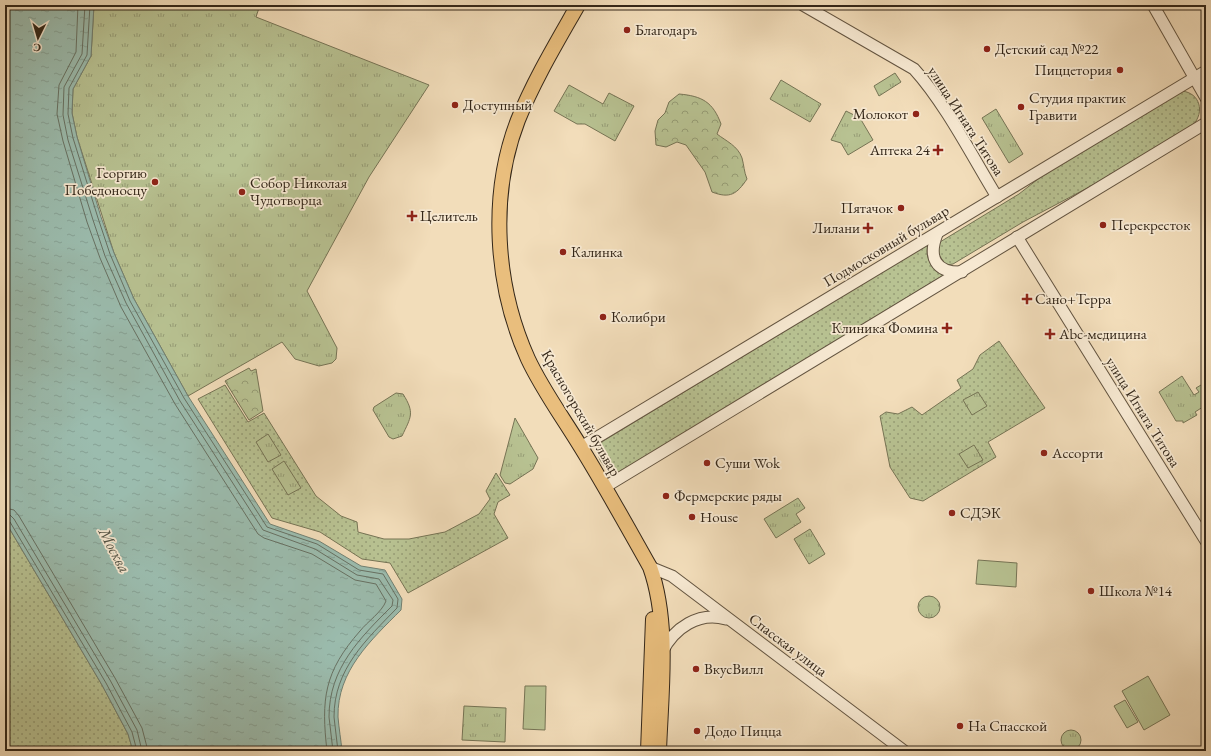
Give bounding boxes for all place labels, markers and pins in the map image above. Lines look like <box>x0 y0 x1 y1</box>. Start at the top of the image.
place label: Благодаръ <box>635 20 697 39</box>
marker: Благодаръ <box>622 25 632 35</box>
place label: Детский сад №22 <box>995 39 1099 58</box>
marker: Детский сад №22 <box>982 44 992 54</box>
place label: Пиццетория <box>1034 60 1112 79</box>
marker: Пиццетория <box>1115 65 1125 75</box>
place label: Студия практик Гравити <box>1029 88 1126 124</box>
place label: Доступный <box>463 95 532 114</box>
marker: Доступный <box>450 100 460 110</box>
marker: Студия практик Гравити <box>1016 102 1026 112</box>
place label: Молокот <box>853 104 908 123</box>
marker: Молокот <box>911 109 921 119</box>
place label: Аптека 24 <box>869 140 931 159</box>
marker: Аптека 24 <box>933 145 943 155</box>
place label: Георгию Победоносцу <box>65 163 147 199</box>
place label: Собор Николая Чудотворца <box>250 173 348 209</box>
marker: Георгию Победоносцу <box>150 177 160 187</box>
marker: Собор Николая Чудотворца <box>237 187 247 197</box>
place label: Пятачок <box>841 198 893 217</box>
marker: Пятачок <box>896 203 906 213</box>
place label: Целитель <box>420 206 478 225</box>
marker: Целитель <box>407 211 417 221</box>
place label: Перекресток <box>1111 215 1190 234</box>
place label: Лилани <box>812 218 860 237</box>
marker: Перекресток <box>1098 220 1108 230</box>
marker: Лилани <box>863 223 873 233</box>
place label: Калинка <box>571 242 623 261</box>
marker: Калинка <box>558 247 568 257</box>
place label: Сано+Терра <box>1035 289 1111 308</box>
marker: Сано+Терра <box>1022 294 1032 304</box>
place label: Колибри <box>611 307 666 326</box>
marker: Колибри <box>598 312 608 322</box>
place label: Клиника Фомина <box>831 318 938 337</box>
marker: Клиника Фомина <box>941 322 953 334</box>
place label: Abc-медицина <box>1058 324 1147 343</box>
marker: Abc-медицина <box>1044 328 1056 340</box>
place label: Ассорти <box>1051 443 1103 462</box>
marker: Ассорти <box>1039 448 1049 458</box>
place label: Суши Wok <box>715 453 781 472</box>
marker: Суши Wok <box>702 458 712 468</box>
place label: Фермерские ряды <box>674 486 782 505</box>
marker: Фермерские ряды <box>661 491 671 501</box>
place label: СДЭК <box>960 503 1001 522</box>
place label: House <box>700 507 738 526</box>
marker: СДЭК <box>947 508 957 518</box>
marker: House <box>687 512 697 522</box>
place label: Школа №14 <box>1099 581 1173 600</box>
marker: Школа №14 <box>1086 586 1096 596</box>
place label: ВкусВилл <box>704 659 763 678</box>
marker: ВкусВилл <box>691 664 701 674</box>
place label: На Спасской <box>968 716 1047 735</box>
place label: Додо Пицца <box>705 721 782 740</box>
marker: На Спасской <box>955 721 965 731</box>
marker: Додо Пицца <box>692 726 702 736</box>

